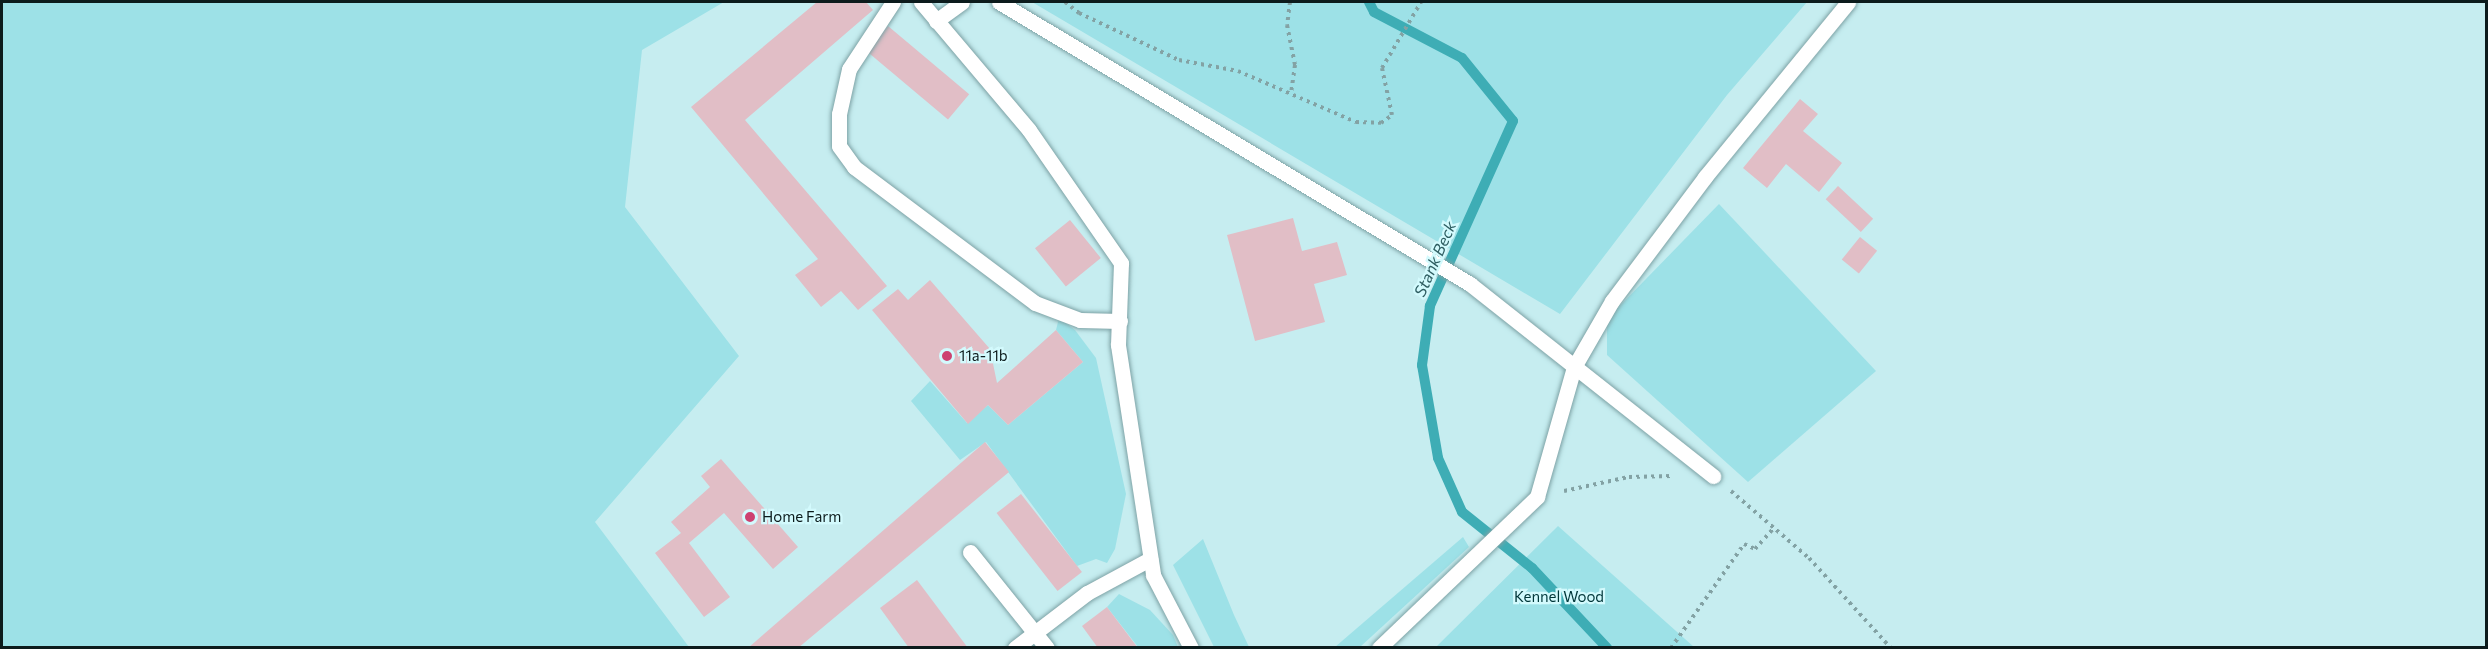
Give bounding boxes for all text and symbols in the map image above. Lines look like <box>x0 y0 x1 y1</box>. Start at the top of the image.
water label: Stank Beck <box>1410 218 1460 300</box>
place label: 11a-11b <box>959 347 1008 365</box>
marker: 11a-11b <box>940 349 954 363</box>
place label: Home Farm <box>762 508 841 526</box>
marker: Home Farm <box>743 510 757 524</box>
park label: Kennel Wood <box>1514 588 1604 606</box>

